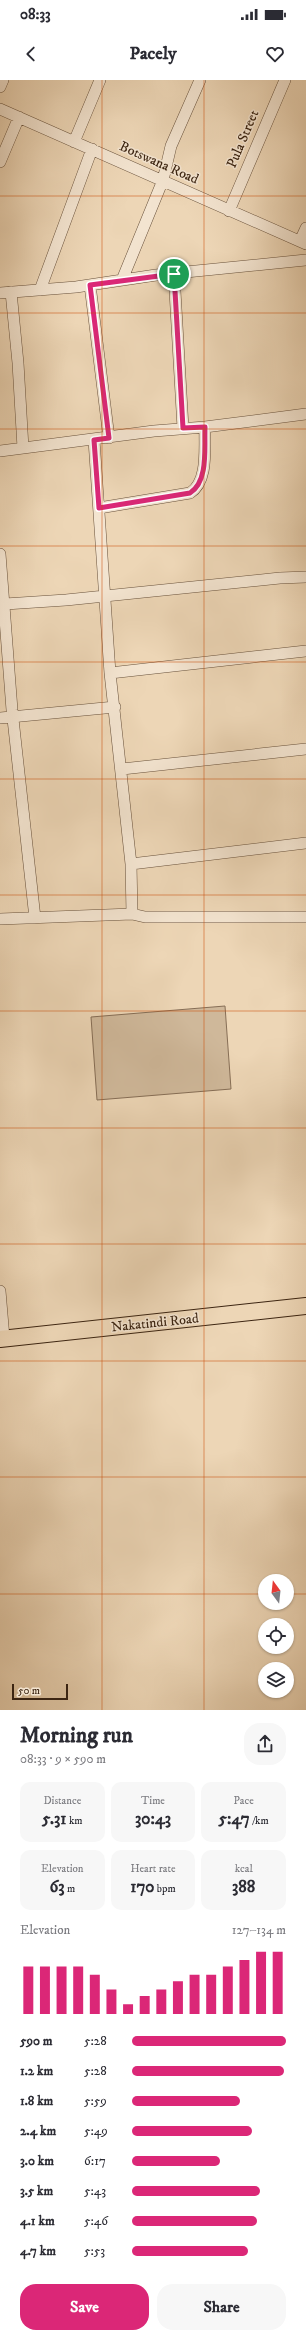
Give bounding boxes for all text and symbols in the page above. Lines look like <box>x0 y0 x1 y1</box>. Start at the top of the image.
text: 08:33 <box>20 5 51 24</box>
icon: back <box>20 43 42 65</box>
text: Pacely <box>129 43 177 65</box>
icon: heart <box>264 43 286 65</box>
street label: Pula Street <box>223 107 263 171</box>
street label: Botswana Road <box>117 137 201 189</box>
pin <box>157 257 191 291</box>
icon: arrive <box>163 263 185 285</box>
street label: Nakatindi Road <box>110 1309 200 1337</box>
north arrow <box>258 1574 294 1610</box>
map controls <box>258 1574 294 1698</box>
button: locate <box>258 1618 294 1654</box>
button: layers <box>258 1662 294 1698</box>
scale bar <box>12 1682 68 1701</box>
text: 50 m <box>18 1684 40 1698</box>
text: Morning run <box>20 1722 133 1749</box>
button: share <box>244 1723 286 1765</box>
text: 08:33 · 9 × 590 m <box>20 1751 106 1767</box>
text: Distance <box>43 1794 81 1808</box>
text: Time <box>141 1794 165 1808</box>
text: Pace <box>233 1794 254 1808</box>
text: 5.31 <box>42 1808 67 1830</box>
text: 30:43 <box>135 1808 171 1830</box>
text: 5:47 <box>219 1808 250 1830</box>
text: km <box>67 1814 83 1828</box>
text: /km <box>250 1814 269 1828</box>
text: Elevation <box>41 1862 84 1876</box>
text: Heart rate <box>130 1862 176 1876</box>
text: kcal <box>235 1862 253 1876</box>
text: 63 <box>49 1876 65 1898</box>
text: 170 <box>130 1876 155 1898</box>
text: 388 <box>232 1876 255 1898</box>
text: m <box>65 1882 75 1896</box>
text: bpm <box>155 1882 176 1896</box>
text: Elevation <box>20 1922 70 1938</box>
text: 127–134 m <box>232 1922 286 1938</box>
text: 590 m <box>20 2033 53 2049</box>
text: 5:28 <box>84 2033 107 2049</box>
text: 1.2 km <box>20 2063 53 2079</box>
text: 5:28 <box>84 2063 107 2079</box>
text: 1.8 km <box>20 2093 53 2109</box>
text: 5:59 <box>84 2093 107 2109</box>
text: 2.4 km <box>20 2123 56 2139</box>
text: 5:49 <box>84 2123 108 2139</box>
text: 3.0 km <box>20 2153 54 2169</box>
text: 6:17 <box>84 2153 106 2169</box>
text: 3.5 km <box>20 2183 53 2199</box>
text: 5:43 <box>84 2183 106 2199</box>
text: 4.1 km <box>20 2213 55 2229</box>
text: 5:46 <box>84 2213 108 2229</box>
text: 4.7 km <box>20 2243 56 2259</box>
text: 5:53 <box>84 2243 105 2259</box>
button: Save <box>20 2284 149 2330</box>
button: Share <box>157 2284 286 2330</box>

